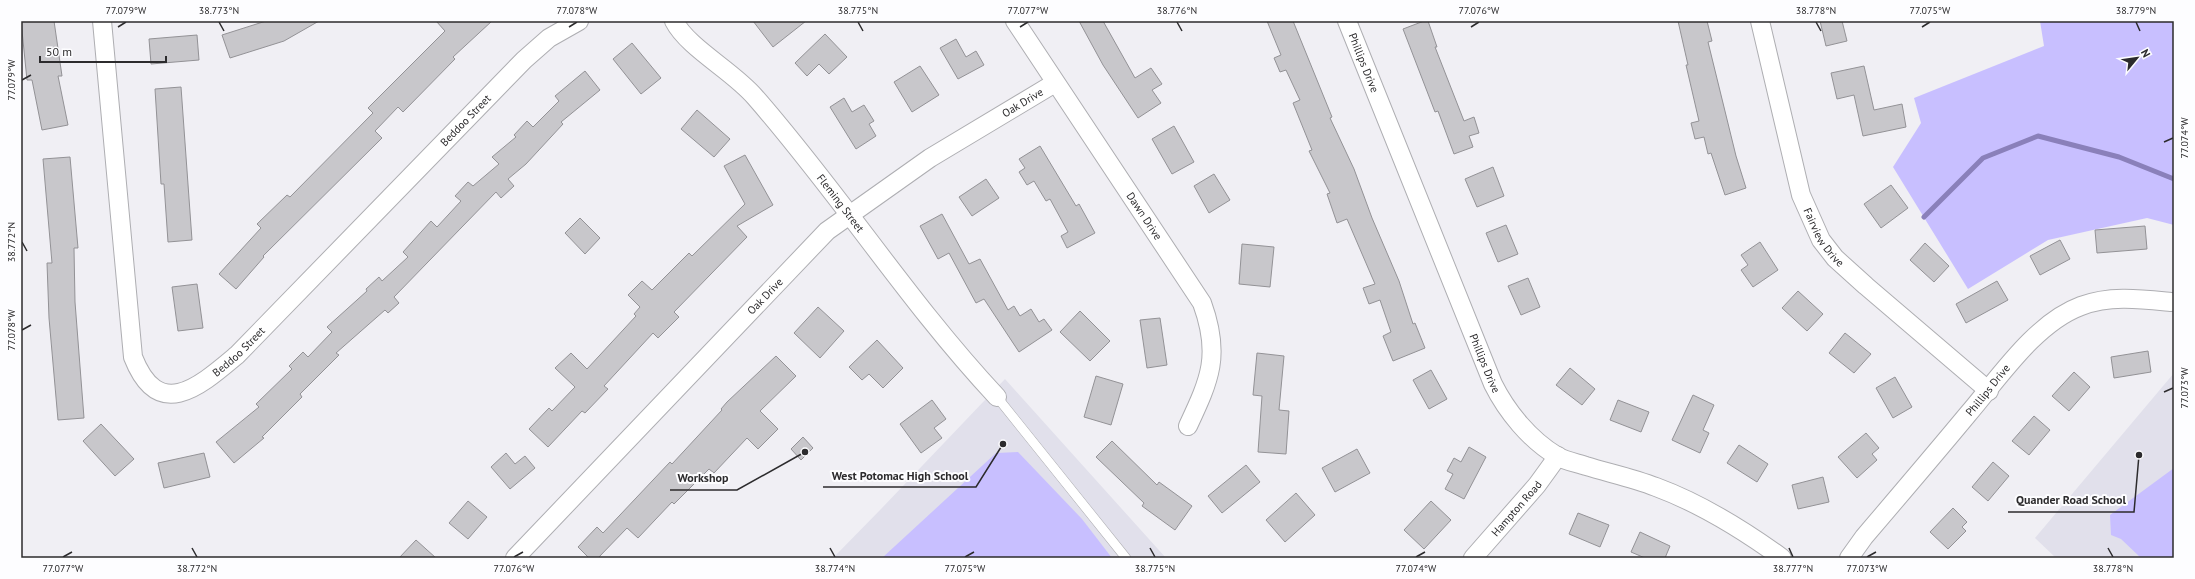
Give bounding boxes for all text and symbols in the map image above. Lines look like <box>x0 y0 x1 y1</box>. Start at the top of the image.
text: 77.079°W <box>106 4 147 17</box>
text: 38.773°N <box>199 4 239 17</box>
text: 77.078°W <box>557 4 598 17</box>
text: 38.775°N <box>838 4 878 17</box>
text: 77.077°W <box>1008 4 1049 17</box>
text: 38.776°N <box>1157 4 1197 17</box>
text: 77.076°W <box>1459 4 1500 17</box>
text: 38.778°N <box>1796 4 1836 17</box>
text: 77.075°W <box>1910 4 1951 17</box>
text: 38.779°N <box>2116 4 2156 17</box>
street label: Phillips Drive <box>1346 31 1382 95</box>
scale bar <box>40 38 166 64</box>
north arrow <box>2117 38 2157 78</box>
text: 50 m <box>46 44 72 59</box>
text: N <box>2138 47 2154 60</box>
text: 77.079°W <box>5 59 18 100</box>
street label: Oak Drive <box>999 85 1046 120</box>
street label: Beddoo Street <box>437 91 494 149</box>
text: 77.074°W <box>2178 117 2191 158</box>
street label: Fleming Street <box>814 171 867 235</box>
street label: Dawn Drive <box>1123 189 1165 243</box>
street label: Fairview Drive <box>1801 206 1847 270</box>
text: 38.772°N <box>5 222 18 262</box>
street label: Oak Drive <box>744 274 786 317</box>
text: 77.078°W <box>5 309 18 350</box>
street label: Beddoo Street <box>209 324 268 380</box>
street label: Phillips Drive <box>1466 332 1504 396</box>
street label: Phillips Drive <box>1962 361 2013 419</box>
text: 77.073°W <box>2178 367 2191 408</box>
callout: West Potomac High School <box>823 463 976 487</box>
callout: Workshop <box>670 466 737 490</box>
text: West Potomac High School <box>832 468 969 483</box>
text: Workshop <box>678 470 729 485</box>
street label: Hampton Road <box>1488 478 1545 539</box>
callout: Quander Road School <box>2008 488 2134 512</box>
text: Quander Road School <box>2016 492 2126 507</box>
text: 77.077°W <box>43 562 84 575</box>
text: 38.772°N <box>177 562 217 575</box>
text: 77.076°W <box>494 562 535 575</box>
text: 38.774°N <box>815 562 855 575</box>
text: 77.075°W <box>945 562 986 575</box>
text: 38.775°N <box>1135 562 1175 575</box>
text: 77.074°W <box>1396 562 1437 575</box>
text: 38.777°N <box>1773 562 1813 575</box>
text: 77.073°W <box>1847 562 1888 575</box>
text: 38.778°N <box>2093 562 2133 575</box>

